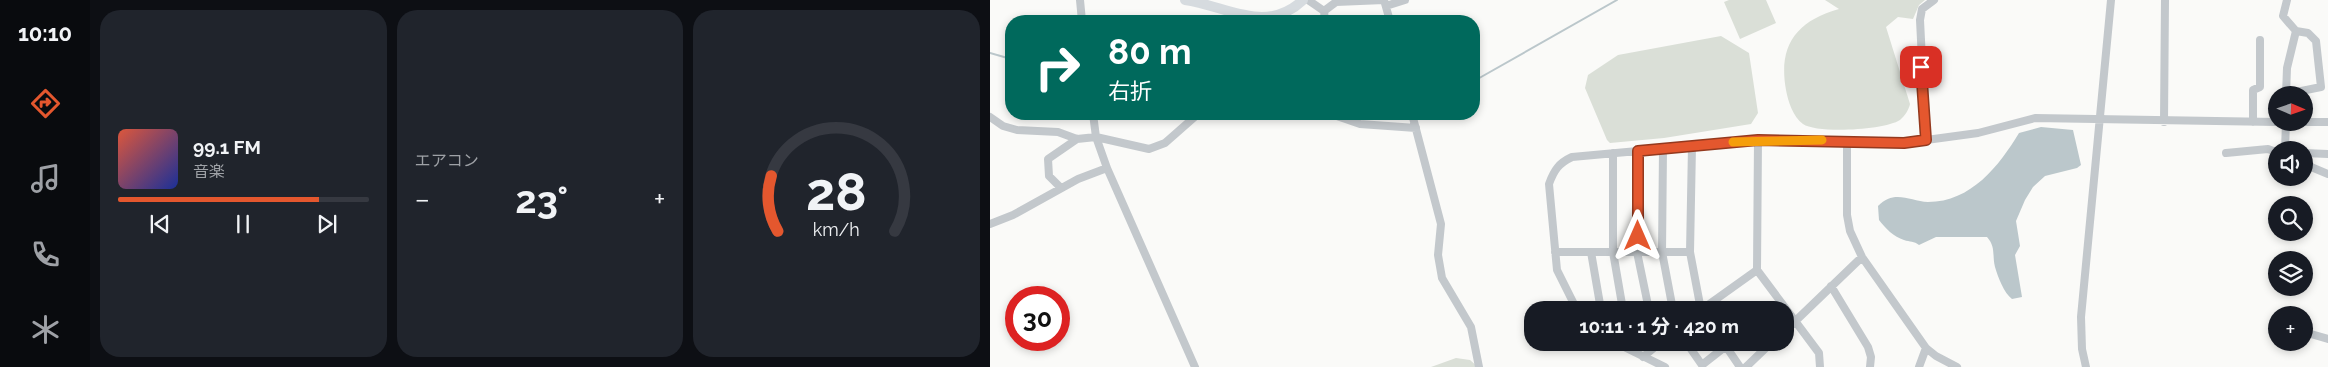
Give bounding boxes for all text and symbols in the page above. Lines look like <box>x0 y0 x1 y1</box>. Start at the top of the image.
text: 10:10 <box>18 20 72 46</box>
text: 80 m <box>1108 31 1192 72</box>
icon: right <box>1025 35 1090 100</box>
pin <box>1900 46 1942 88</box>
icon: arrive <box>1907 53 1935 81</box>
text: 右折 <box>1108 78 1152 104</box>
icon: directions <box>28 86 63 121</box>
north arrow <box>2268 86 2312 131</box>
map controls <box>2268 86 2313 351</box>
text: 99.1 FM <box>193 136 261 158</box>
button: sound <box>2268 141 2313 186</box>
text: エアコン <box>415 151 479 170</box>
icon: music <box>28 161 63 196</box>
text: 28 <box>806 161 867 222</box>
text: 音楽 <box>193 162 225 181</box>
text: 23° <box>515 177 568 222</box>
text: − <box>415 183 430 216</box>
text: + <box>654 183 665 216</box>
button: search <box>2268 196 2313 241</box>
position arrow <box>1611 209 1663 261</box>
icon: previous <box>146 210 174 238</box>
icon: pause <box>229 210 257 238</box>
icon: next <box>313 210 341 238</box>
text: km/h <box>813 219 860 240</box>
icon: phone <box>28 237 63 272</box>
button: layers <box>2268 251 2313 296</box>
speed limit sign: 30 <box>1005 286 1070 351</box>
button: + <box>2268 306 2313 351</box>
icon: climate <box>28 312 63 347</box>
text: 10:11 · 1 分 · 420 m <box>1579 315 1739 337</box>

